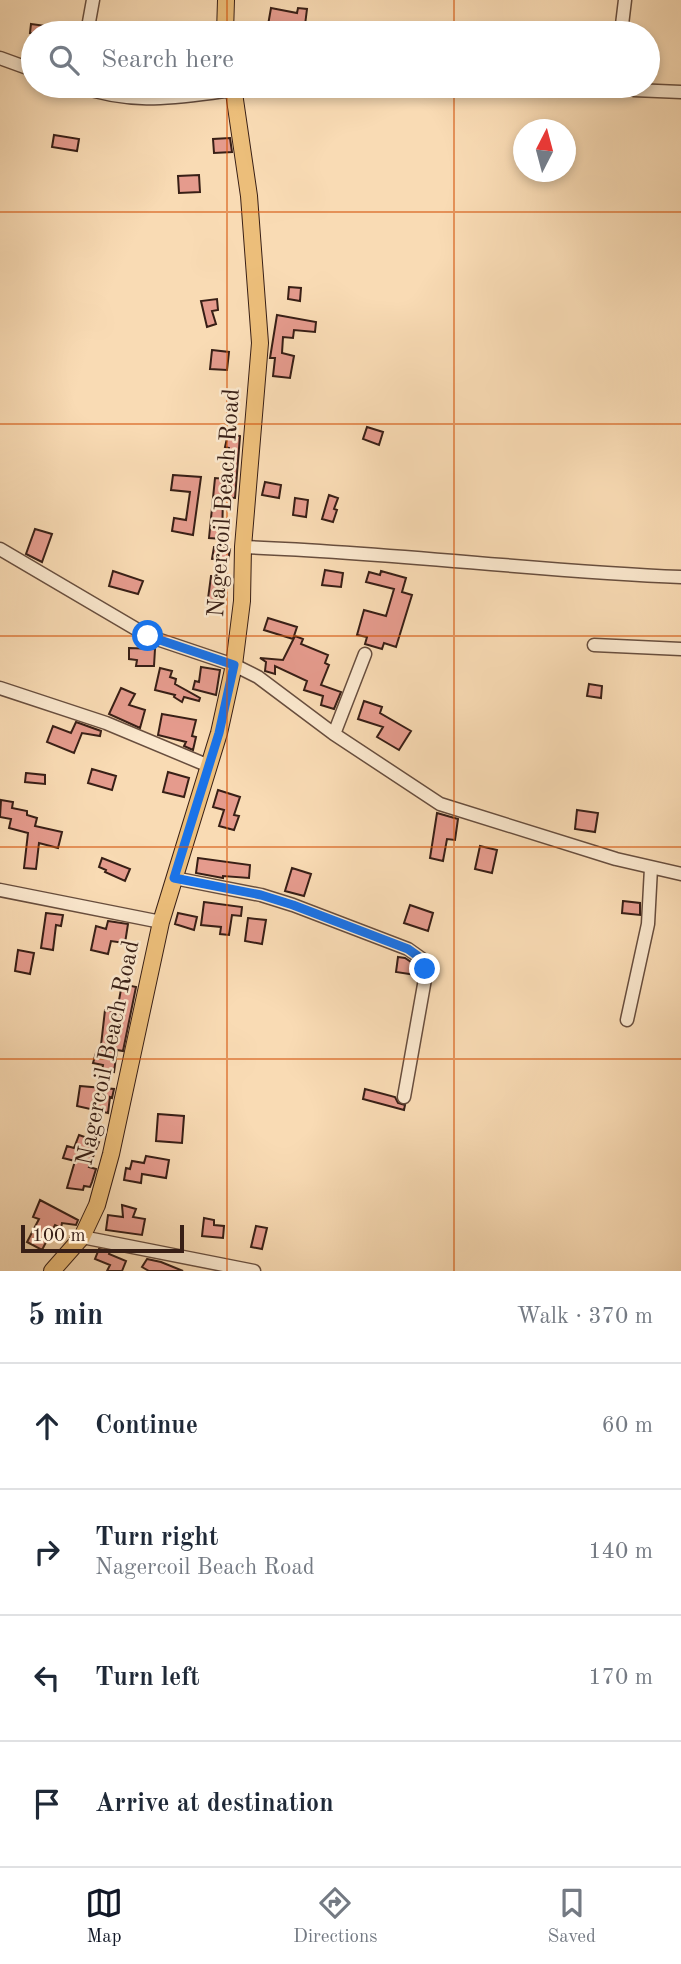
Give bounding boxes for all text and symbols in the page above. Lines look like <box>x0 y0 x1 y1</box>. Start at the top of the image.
search box <box>21 21 660 98</box>
icon: search <box>45 41 83 79</box>
text: Search here <box>101 47 234 73</box>
north arrow <box>513 119 576 182</box>
street label: Nagercoil Beach Road <box>205 388 245 618</box>
route start <box>132 620 163 651</box>
street label: Nagercoil Beach Road <box>73 938 145 1168</box>
route end <box>409 953 440 984</box>
scale bar <box>21 1222 184 1254</box>
text: 100 m <box>32 1227 85 1246</box>
text: 5 min <box>28 1301 103 1331</box>
text: Walk · 370 m <box>517 1305 653 1328</box>
icon: ahead <box>28 1407 66 1445</box>
text: Continue <box>95 1413 198 1439</box>
text: 60 m <box>602 1414 653 1437</box>
text: Turn right <box>95 1525 218 1551</box>
icon: right <box>28 1533 66 1571</box>
text: 140 m <box>588 1540 653 1563</box>
text: Nagercoil Beach Road <box>95 1556 315 1579</box>
icon: left <box>28 1659 66 1697</box>
text: Turn left <box>95 1665 200 1691</box>
text: 170 m <box>588 1666 653 1689</box>
icon: arrive <box>28 1785 66 1823</box>
text: Arrive at destination <box>95 1791 334 1817</box>
tab: Map <box>85 1884 123 1949</box>
tab: Directions <box>293 1884 378 1949</box>
tab: Saved <box>548 1884 596 1949</box>

